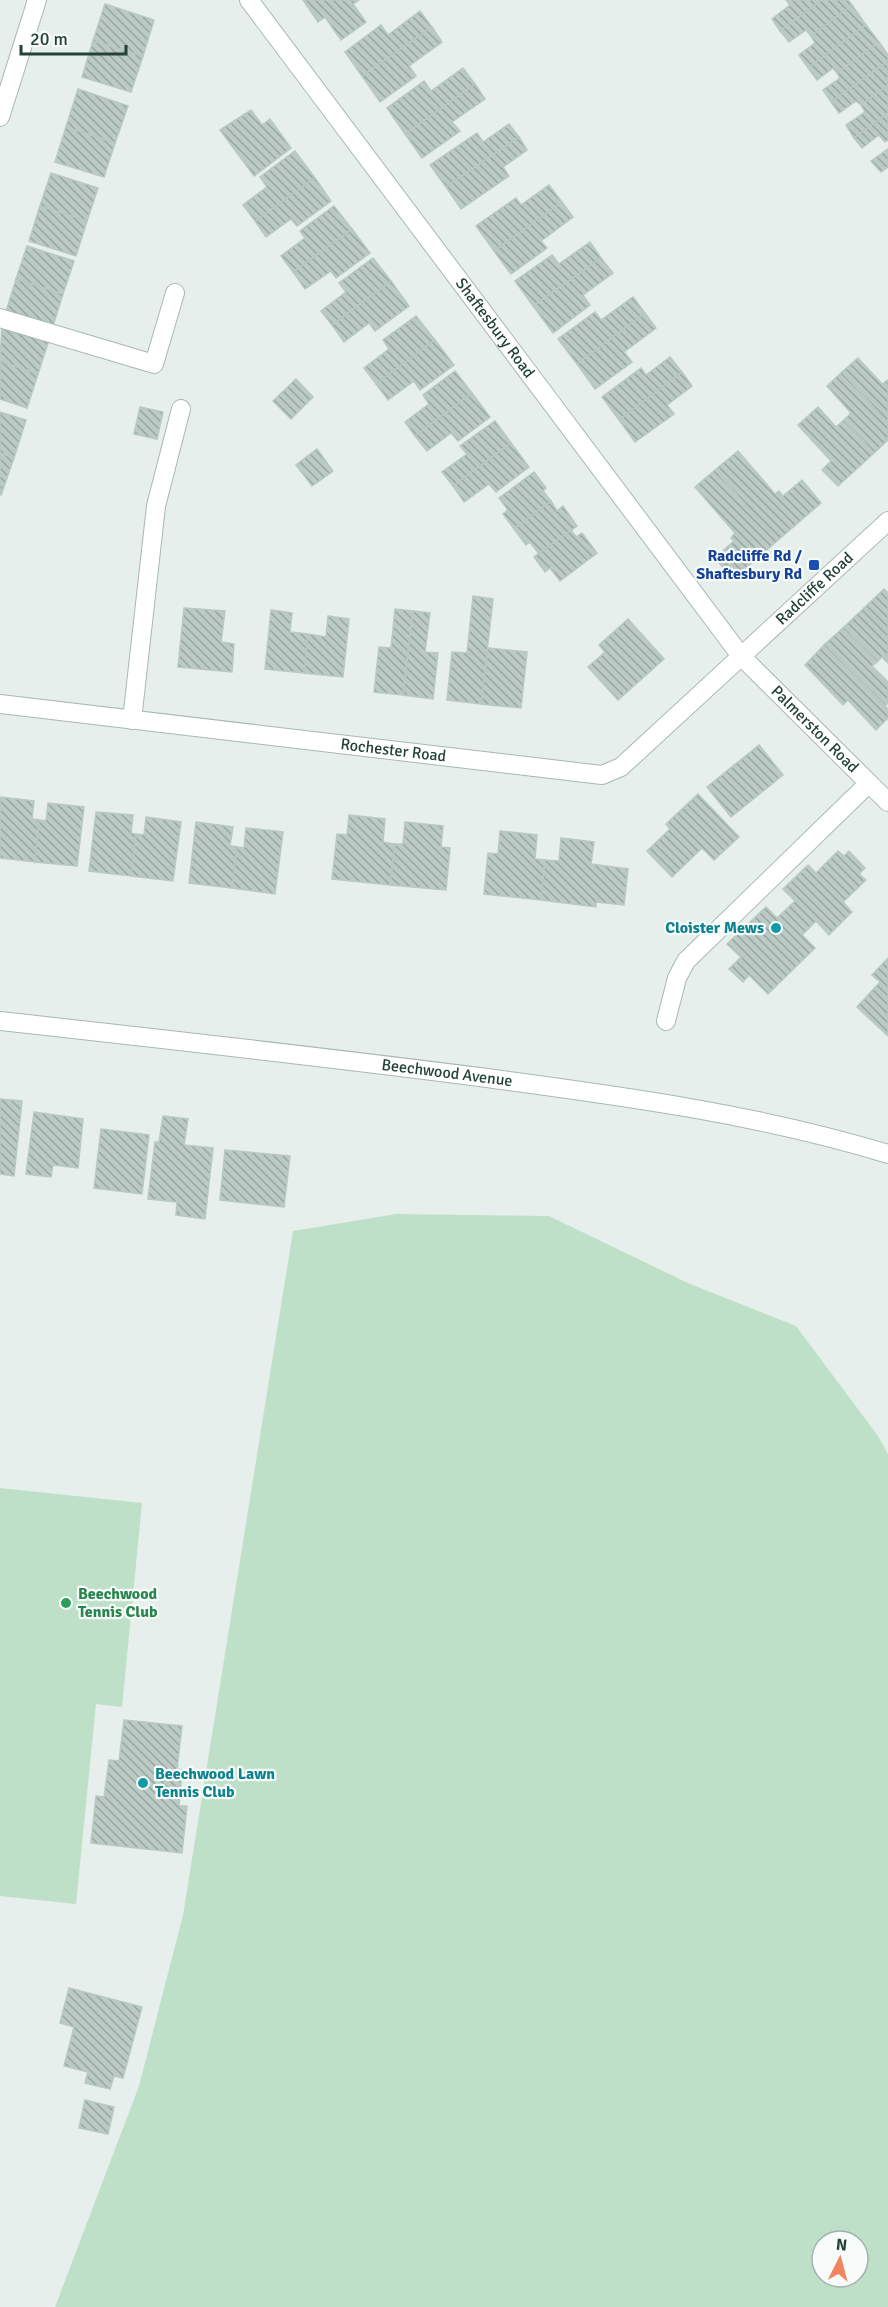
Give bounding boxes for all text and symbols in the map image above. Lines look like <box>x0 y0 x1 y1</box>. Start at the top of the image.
scale bar <box>21 18 126 56</box>
text: 20 m <box>30 28 68 50</box>
street label: Shaftesbury Road <box>451 274 539 382</box>
place label: Radcliffe Rd / Shaftesbury Rd <box>696 546 803 584</box>
street label: Radcliffe Road <box>772 548 858 629</box>
marker: Radcliffe Rd / Shaftesbury Rd <box>807 558 821 572</box>
street label: Palmerston Road <box>767 681 863 777</box>
street label: Rochester Road <box>339 734 447 767</box>
place label: Cloister Mews <box>665 918 764 938</box>
marker: Cloister Mews <box>769 921 783 935</box>
street label: Beechwood Avenue <box>380 1055 514 1091</box>
place label: Beechwood Tennis Club <box>78 1584 158 1622</box>
marker: Beechwood Tennis Club <box>59 1596 73 1610</box>
place label: Beechwood Lawn Tennis Club <box>155 1764 275 1802</box>
marker: Beechwood Lawn Tennis Club <box>136 1776 150 1790</box>
north arrow <box>810 2229 870 2289</box>
text: N <box>835 2235 848 2256</box>

